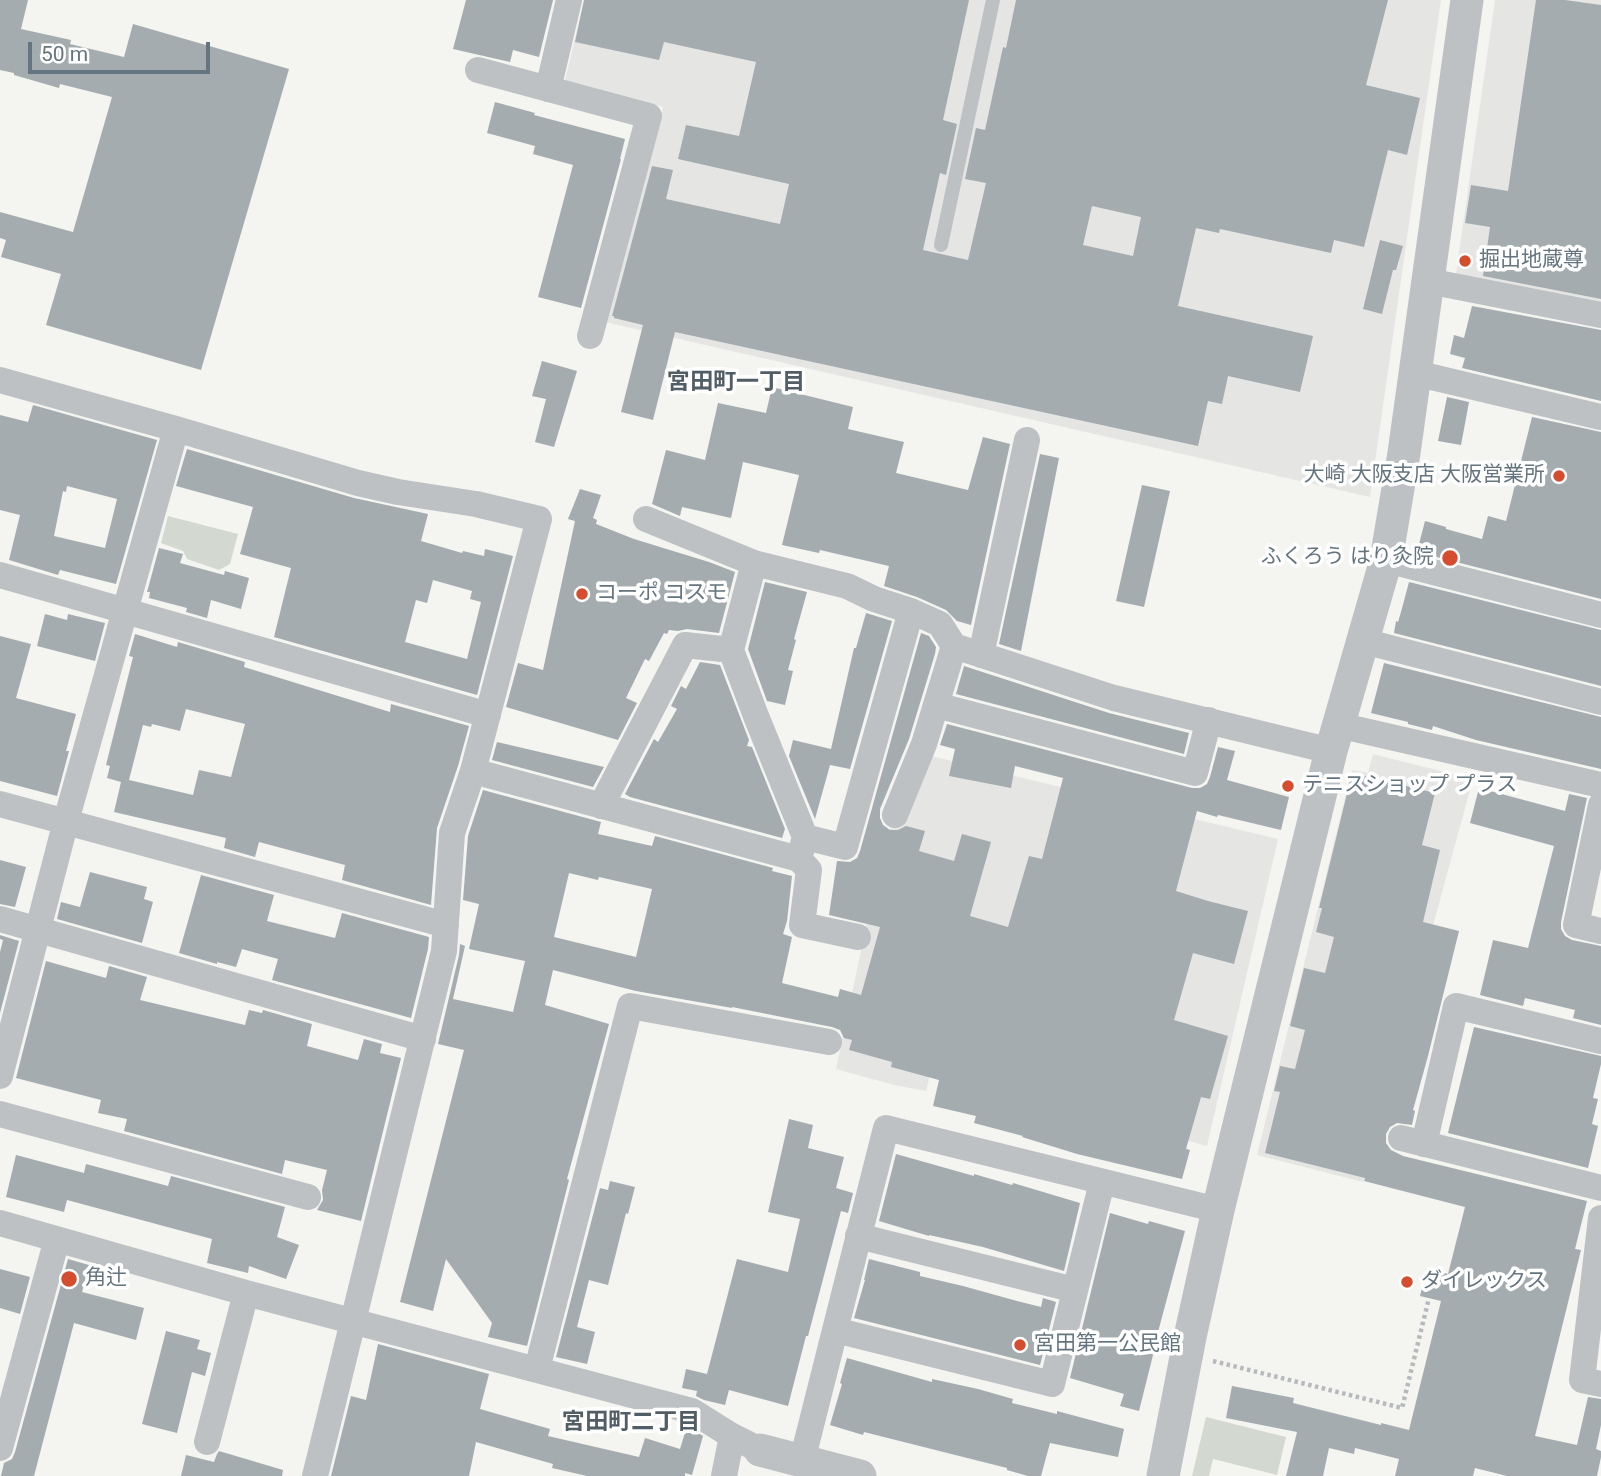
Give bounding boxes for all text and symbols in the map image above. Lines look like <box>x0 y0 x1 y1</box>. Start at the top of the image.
scale bar <box>32 28 214 72</box>
text: 50 m <box>41 42 88 66</box>
place label: 掘出地蔵尊 <box>1479 248 1584 274</box>
marker: 掘出地蔵尊 <box>1457 253 1473 269</box>
district label: 宮田町一丁目 <box>667 369 805 397</box>
place label: 大崎 大阪支店 大阪営業所 <box>1304 463 1545 489</box>
marker: 大崎 大阪支店 大阪営業所 <box>1551 468 1567 484</box>
place label: ふくろう はり灸院 <box>1261 545 1434 571</box>
marker: ふくろう はり灸院 <box>1440 548 1460 568</box>
place label: コーポ コスモ <box>596 581 727 607</box>
marker: コーポ コスモ <box>574 586 590 602</box>
place label: テニスショップ プラス <box>1302 773 1517 799</box>
marker: テニスショップ プラス <box>1280 778 1296 794</box>
place label: 角辻 <box>85 1266 127 1292</box>
marker: 角辻 <box>59 1269 79 1289</box>
place label: ダイレックス <box>1421 1269 1547 1295</box>
marker: ダイレックス <box>1399 1274 1415 1290</box>
place label: 宮田第一公民館 <box>1034 1332 1181 1358</box>
marker: 宮田第一公民館 <box>1012 1337 1028 1353</box>
district label: 宮田町二丁目 <box>562 1409 700 1437</box>

